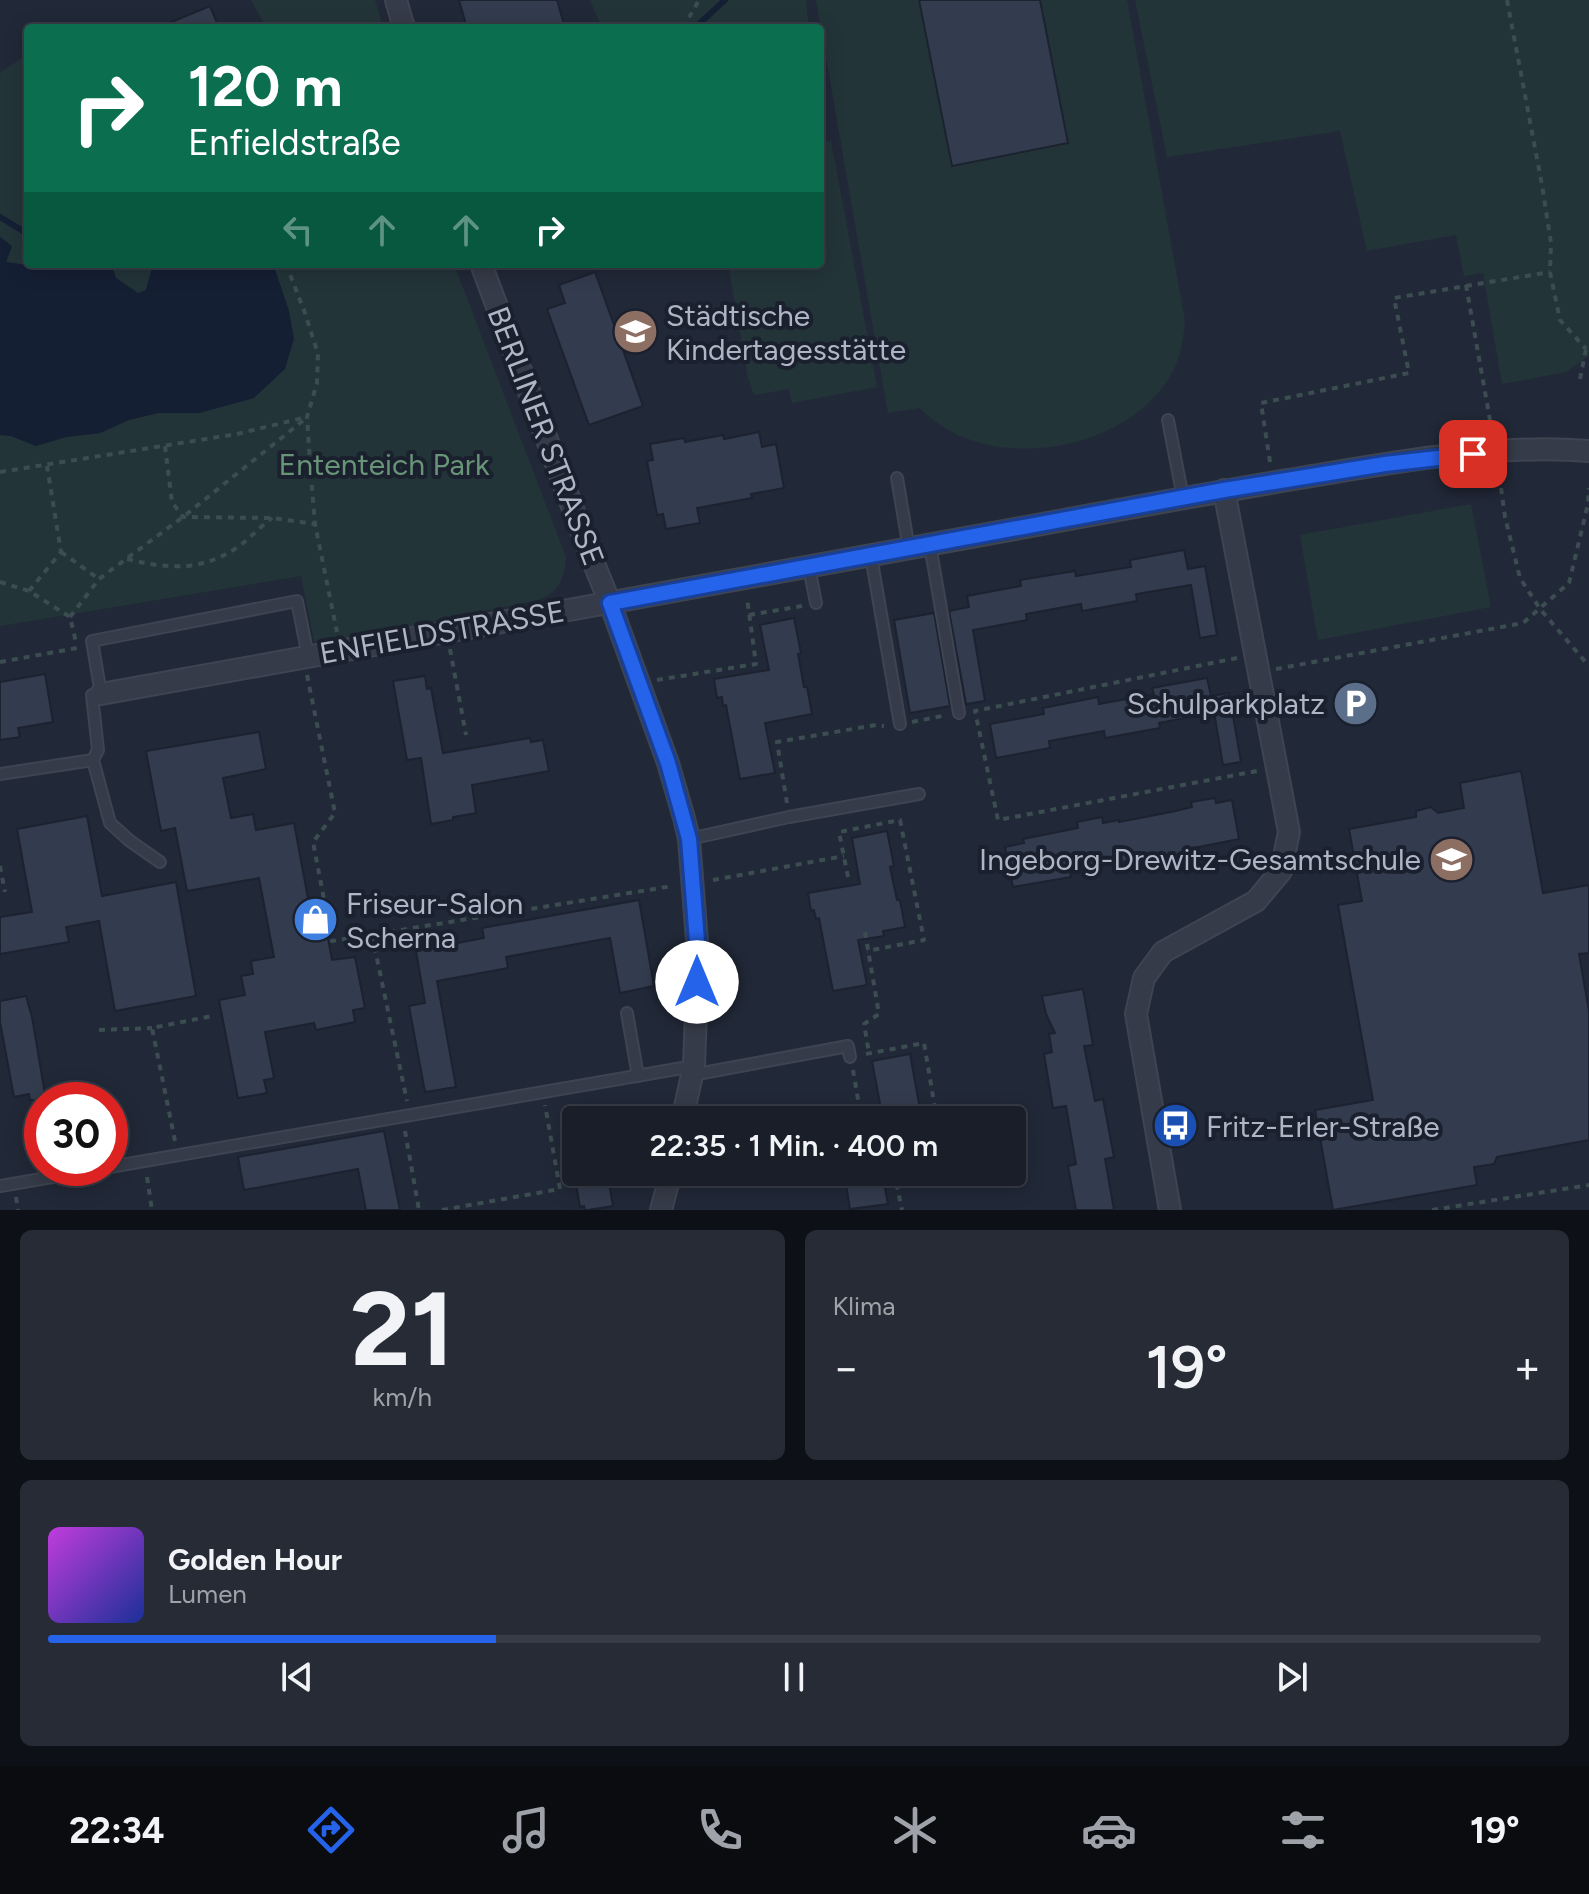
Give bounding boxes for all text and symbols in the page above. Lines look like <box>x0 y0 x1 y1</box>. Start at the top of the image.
text: 120 m <box>188 53 343 120</box>
icon: right <box>56 56 160 160</box>
text: Enfieldstraße <box>188 121 401 164</box>
icon: left <box>276 208 320 252</box>
icon: ahead <box>360 208 404 252</box>
icon: ahead <box>444 208 488 252</box>
icon: right <box>528 208 572 252</box>
place label: Städtische Kindertagesstätte <box>666 297 906 368</box>
street label: BERLINER STRASSE <box>480 301 612 571</box>
school or university icon: Städtische Kindertagesstätte <box>611 308 659 356</box>
pin <box>1439 420 1507 488</box>
icon: arrive <box>1451 432 1495 476</box>
park label: Ententeich Park <box>279 446 490 483</box>
street label: ENFIELDSTRASSE <box>317 592 567 672</box>
parking icon: Schulparkplatz <box>1332 679 1380 727</box>
place label: Schulparkplatz <box>1127 685 1325 722</box>
school or university icon: Ingeborg-Drewitz-Gesamtschule <box>1428 835 1476 883</box>
place label: Ingeborg-Drewitz-Gesamtschule <box>979 841 1421 878</box>
place label: Friseur-Salon Scherna <box>346 885 523 956</box>
shop icon: Friseur-Salon Scherna <box>291 896 339 944</box>
position arrow <box>655 940 739 1024</box>
speed limit sign: 30 <box>24 1082 128 1186</box>
bus stop icon: Fritz-Erler-Straße <box>1151 1102 1199 1150</box>
place label: Fritz-Erler-Straße <box>1206 1108 1440 1145</box>
text: 22:35 · 1 Min. · 400 m <box>650 1127 938 1164</box>
text: 21 <box>350 1266 454 1391</box>
text: Klima <box>833 1290 896 1322</box>
text: 19° <box>1146 1331 1228 1403</box>
text: − <box>833 1341 860 1394</box>
text: + <box>1514 1341 1541 1394</box>
text: km/h <box>373 1381 432 1413</box>
text: Golden Hour <box>168 1541 342 1578</box>
text: Lumen <box>168 1578 247 1610</box>
icon: previous <box>275 1655 319 1699</box>
icon: pause <box>772 1655 816 1699</box>
icon: next <box>1270 1655 1314 1699</box>
icon: directions <box>303 1802 359 1858</box>
icon: music <box>498 1802 554 1858</box>
icon: phone <box>692 1802 748 1858</box>
icon: climate <box>887 1802 943 1858</box>
icon: car <box>1081 1802 1137 1858</box>
icon: filters <box>1275 1802 1331 1858</box>
text: 22:34 <box>69 1809 165 1852</box>
text: 19° <box>1470 1809 1520 1852</box>

